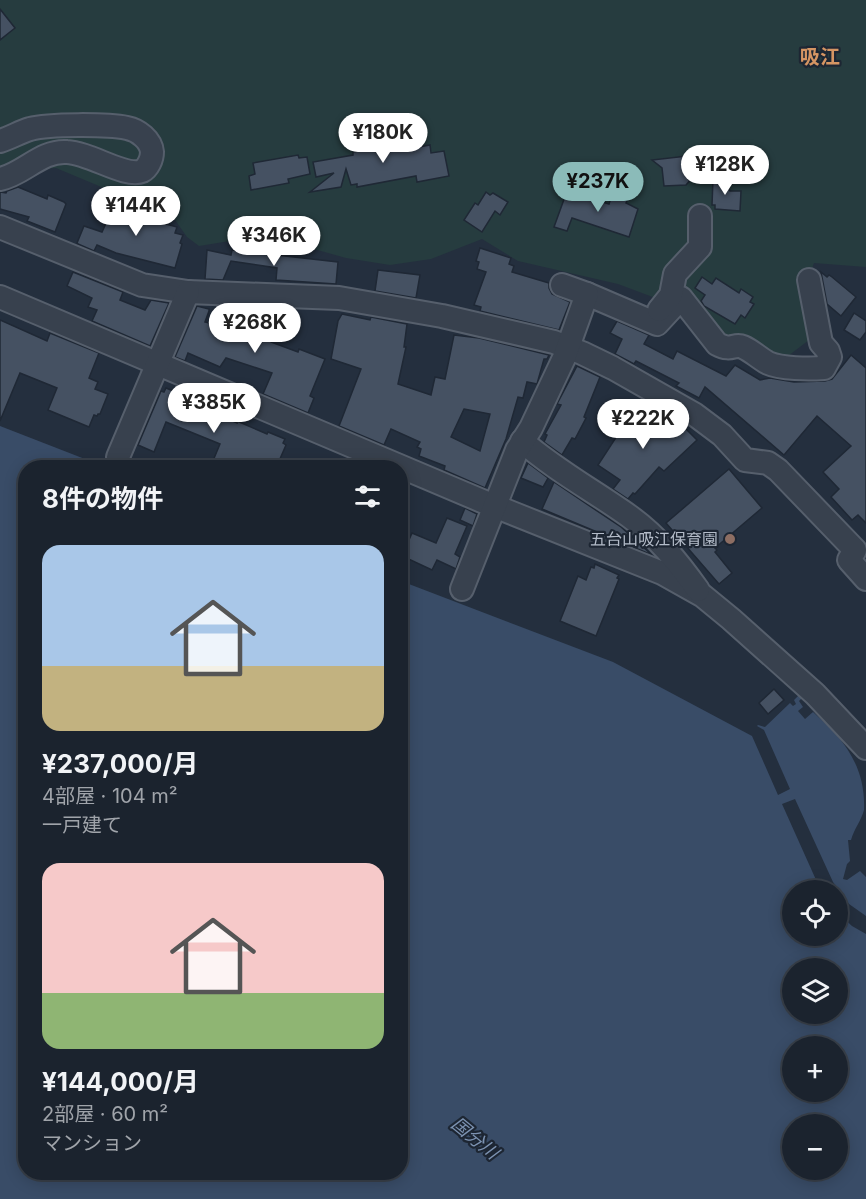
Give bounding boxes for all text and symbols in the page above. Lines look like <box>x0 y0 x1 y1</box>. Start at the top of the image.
district label: 吸江 <box>800 45 840 69</box>
pin: ¥180K <box>341 113 425 164</box>
text: ¥180K <box>353 120 413 144</box>
pin: ¥128K <box>683 145 767 196</box>
text: ¥128K <box>695 152 755 176</box>
pin: ¥237K <box>556 162 640 213</box>
text: ¥237K <box>567 169 629 193</box>
pin: ¥144K <box>94 186 178 237</box>
text: ¥144K <box>105 193 167 217</box>
pin: ¥346K <box>232 216 316 267</box>
text: ¥346K <box>241 223 307 247</box>
pin: ¥268K <box>213 303 297 354</box>
text: ¥268K <box>223 310 287 334</box>
pin: ¥385K <box>172 383 256 434</box>
text: ¥385K <box>182 390 246 414</box>
pin: ¥222K <box>601 399 685 450</box>
text: ¥222K <box>611 406 675 430</box>
icon: filters <box>351 480 384 513</box>
text: 8件の物件 <box>42 483 163 514</box>
place label: 五台山吸江保育園 <box>590 529 718 549</box>
marker: 五台山吸江保育園 <box>723 532 737 546</box>
icon: home <box>159 584 267 692</box>
text: ¥237,000/月 <box>42 748 198 779</box>
text: 4部屋 · 104 m² <box>42 784 178 808</box>
text: 一戸建て <box>42 813 122 837</box>
map controls <box>782 880 848 1180</box>
button: locate <box>782 880 848 946</box>
icon: home <box>159 902 267 1010</box>
button: layers <box>782 958 848 1024</box>
button: + <box>782 1036 848 1102</box>
text: ¥144,000/月 <box>42 1066 199 1097</box>
text: 2部屋 · 60 m² <box>42 1102 168 1126</box>
water label: 国分川 <box>447 1113 504 1164</box>
button: − <box>782 1114 848 1180</box>
text: マンション <box>42 1131 142 1155</box>

